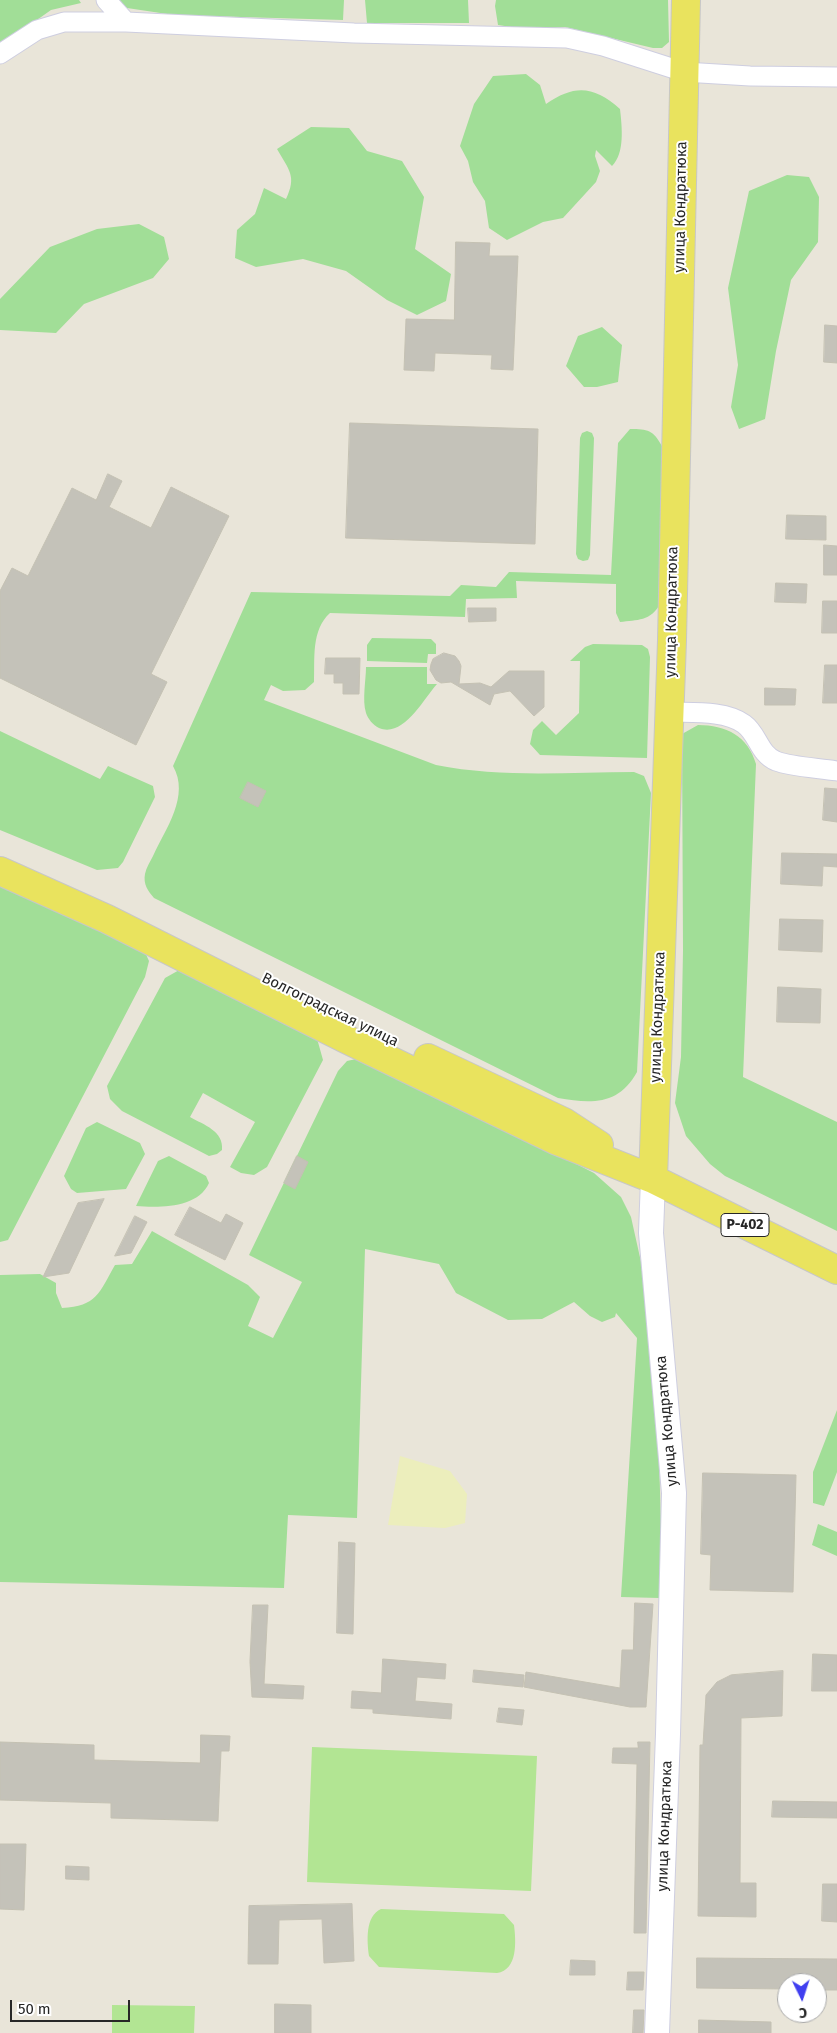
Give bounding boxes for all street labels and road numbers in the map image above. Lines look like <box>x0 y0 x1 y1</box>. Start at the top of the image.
street label: улица Кондратюка <box>671 141 691 273</box>
street label: улица Кондратюка <box>662 546 682 678</box>
street label: улица Кондратюка <box>647 951 669 1083</box>
street label: Волгоградская улица <box>259 969 401 1051</box>
road number: Р-402 <box>721 1214 769 1236</box>
street label: улица Кондратюка <box>652 1355 682 1487</box>
street label: улица Кондратюка <box>654 1760 676 1892</box>

